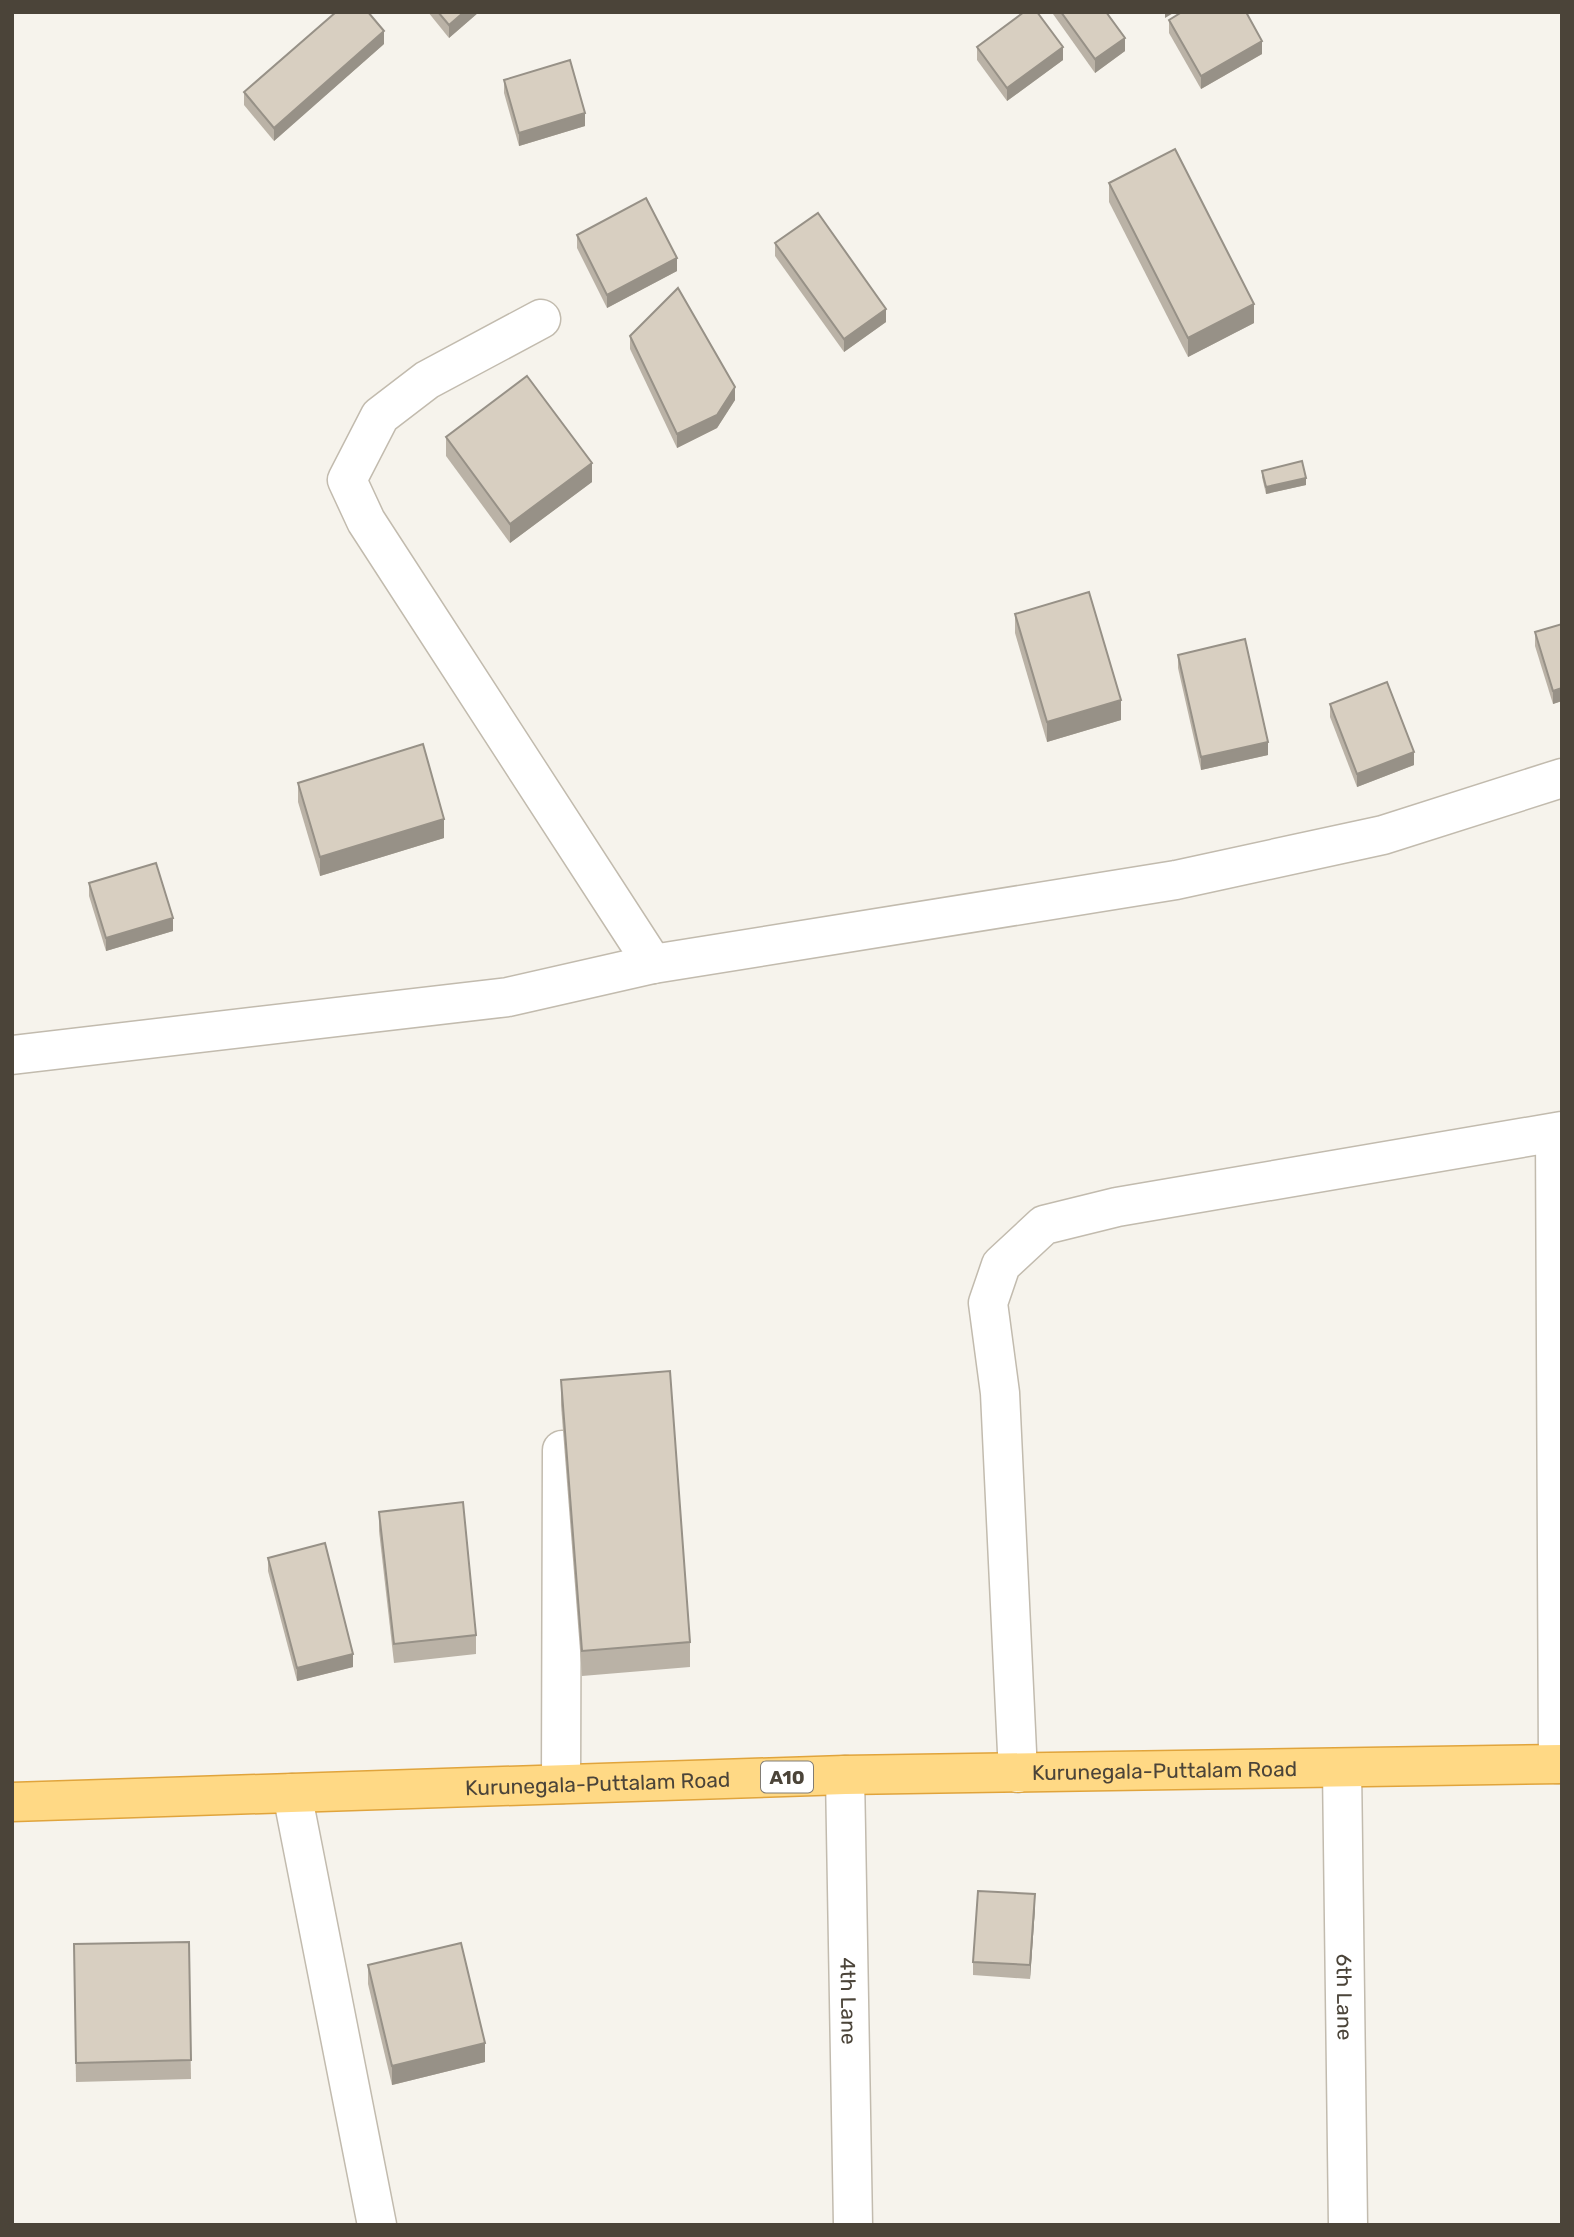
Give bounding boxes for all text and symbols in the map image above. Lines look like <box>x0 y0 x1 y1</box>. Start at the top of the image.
street label: Kurunegala-Puttalam Road <box>1032 1756 1297 1785</box>
road number: A10 <box>761 1762 813 1792</box>
street label: Kurunegala-Puttalam Road <box>465 1766 731 1800</box>
street label: 6th Lane <box>1332 1953 1358 2041</box>
street label: 4th Lane <box>836 1957 862 2045</box>

